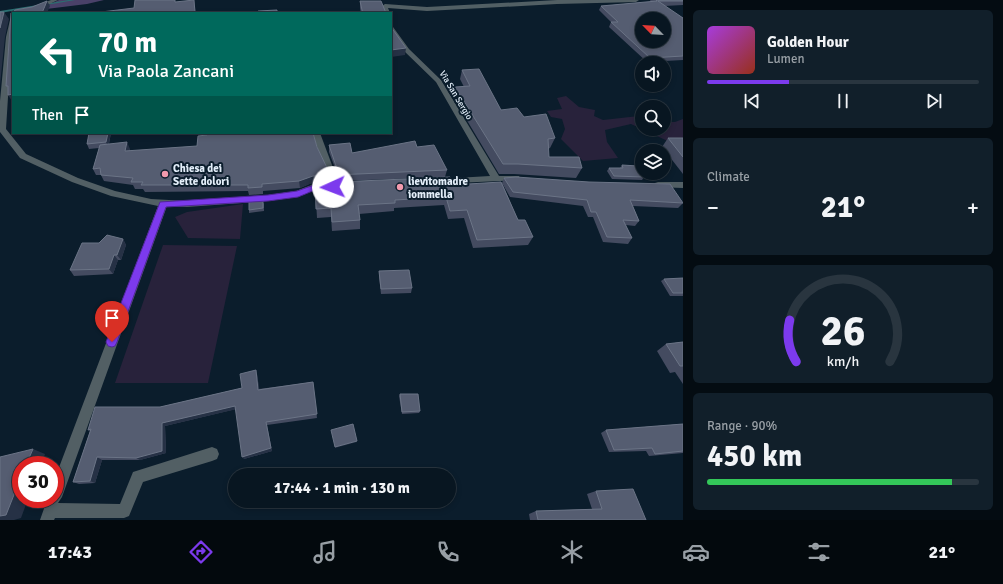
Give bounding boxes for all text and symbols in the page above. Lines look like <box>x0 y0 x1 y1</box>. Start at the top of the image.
north arrow <box>635 12 671 48</box>
map controls <box>635 12 671 180</box>
text: 70 m <box>98 26 157 60</box>
icon: left <box>32 28 84 80</box>
text: Golden Hour <box>767 33 849 51</box>
text: Lumen <box>767 51 805 67</box>
button: sound <box>635 56 671 92</box>
text: Via Paola Zancani <box>98 60 234 82</box>
street label: Via San Sergio <box>437 69 475 122</box>
icon: previous <box>741 90 763 112</box>
icon: pause <box>832 90 854 112</box>
icon: next <box>923 90 945 112</box>
button: search <box>635 100 671 136</box>
icon: arrive <box>71 104 93 126</box>
text: Then <box>32 106 63 124</box>
button: layers <box>635 144 671 180</box>
place label: Chiesa dei Sette dolori <box>173 162 229 188</box>
position arrow <box>312 166 354 208</box>
marker: Chiesa dei Sette dolori <box>160 169 170 179</box>
text: Climate <box>707 169 750 185</box>
place label: lievitomadre iommella <box>408 175 469 201</box>
marker: lievitomadre iommella <box>395 182 405 192</box>
text: 21° <box>821 189 865 226</box>
text: − <box>707 194 719 221</box>
text: + <box>967 194 979 221</box>
pin <box>95 301 129 342</box>
text: 26 <box>821 306 865 357</box>
icon: arrive <box>101 307 123 329</box>
text: km/h <box>827 352 859 369</box>
text: Range · 90% <box>707 418 777 434</box>
text: 450 km <box>707 438 802 475</box>
speed limit sign: 30 <box>12 456 64 508</box>
text: 17:44 · 1 min · 130 m <box>274 479 410 497</box>
icon: directions <box>187 538 215 566</box>
icon: music <box>311 538 339 566</box>
icon: phone <box>434 538 462 566</box>
icon: climate <box>558 538 586 566</box>
icon: car <box>682 538 710 566</box>
icon: filters <box>805 538 833 566</box>
text: 17:43 <box>48 541 92 563</box>
text: 21° <box>929 541 955 563</box>

